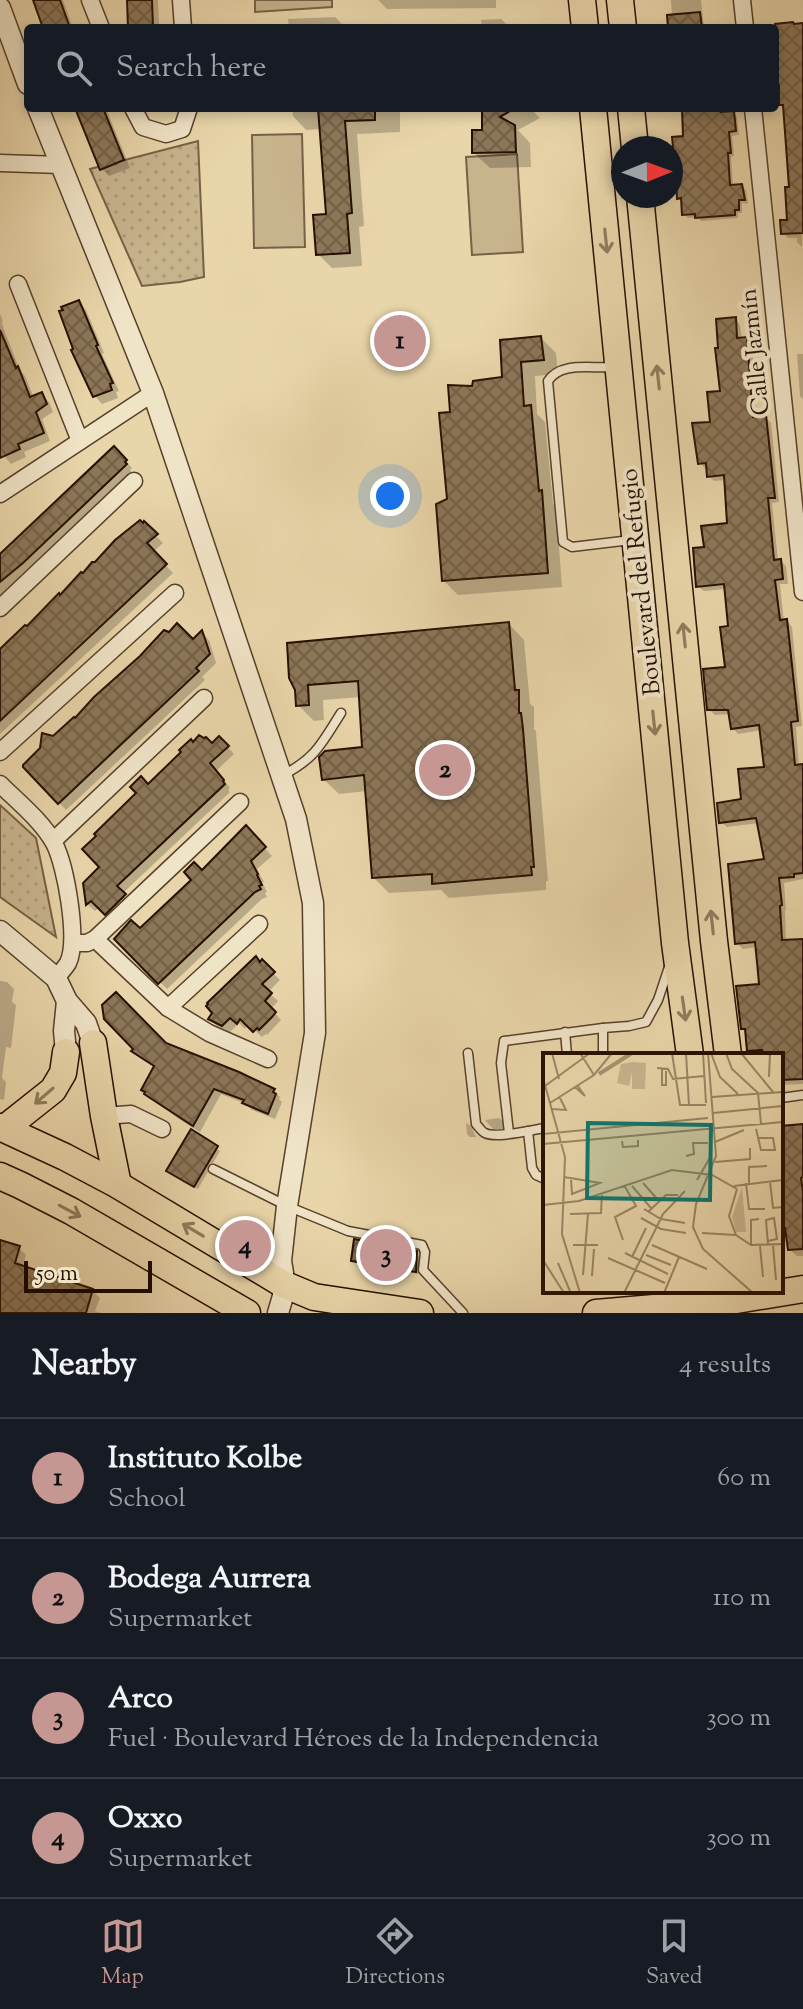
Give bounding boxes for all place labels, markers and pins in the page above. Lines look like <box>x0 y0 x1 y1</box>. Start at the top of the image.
pin: 1 <box>374 311 426 371</box>
pin: 2 <box>419 740 471 800</box>
pin: 4 <box>219 1216 271 1276</box>
pin: 3 <box>360 1225 412 1285</box>

